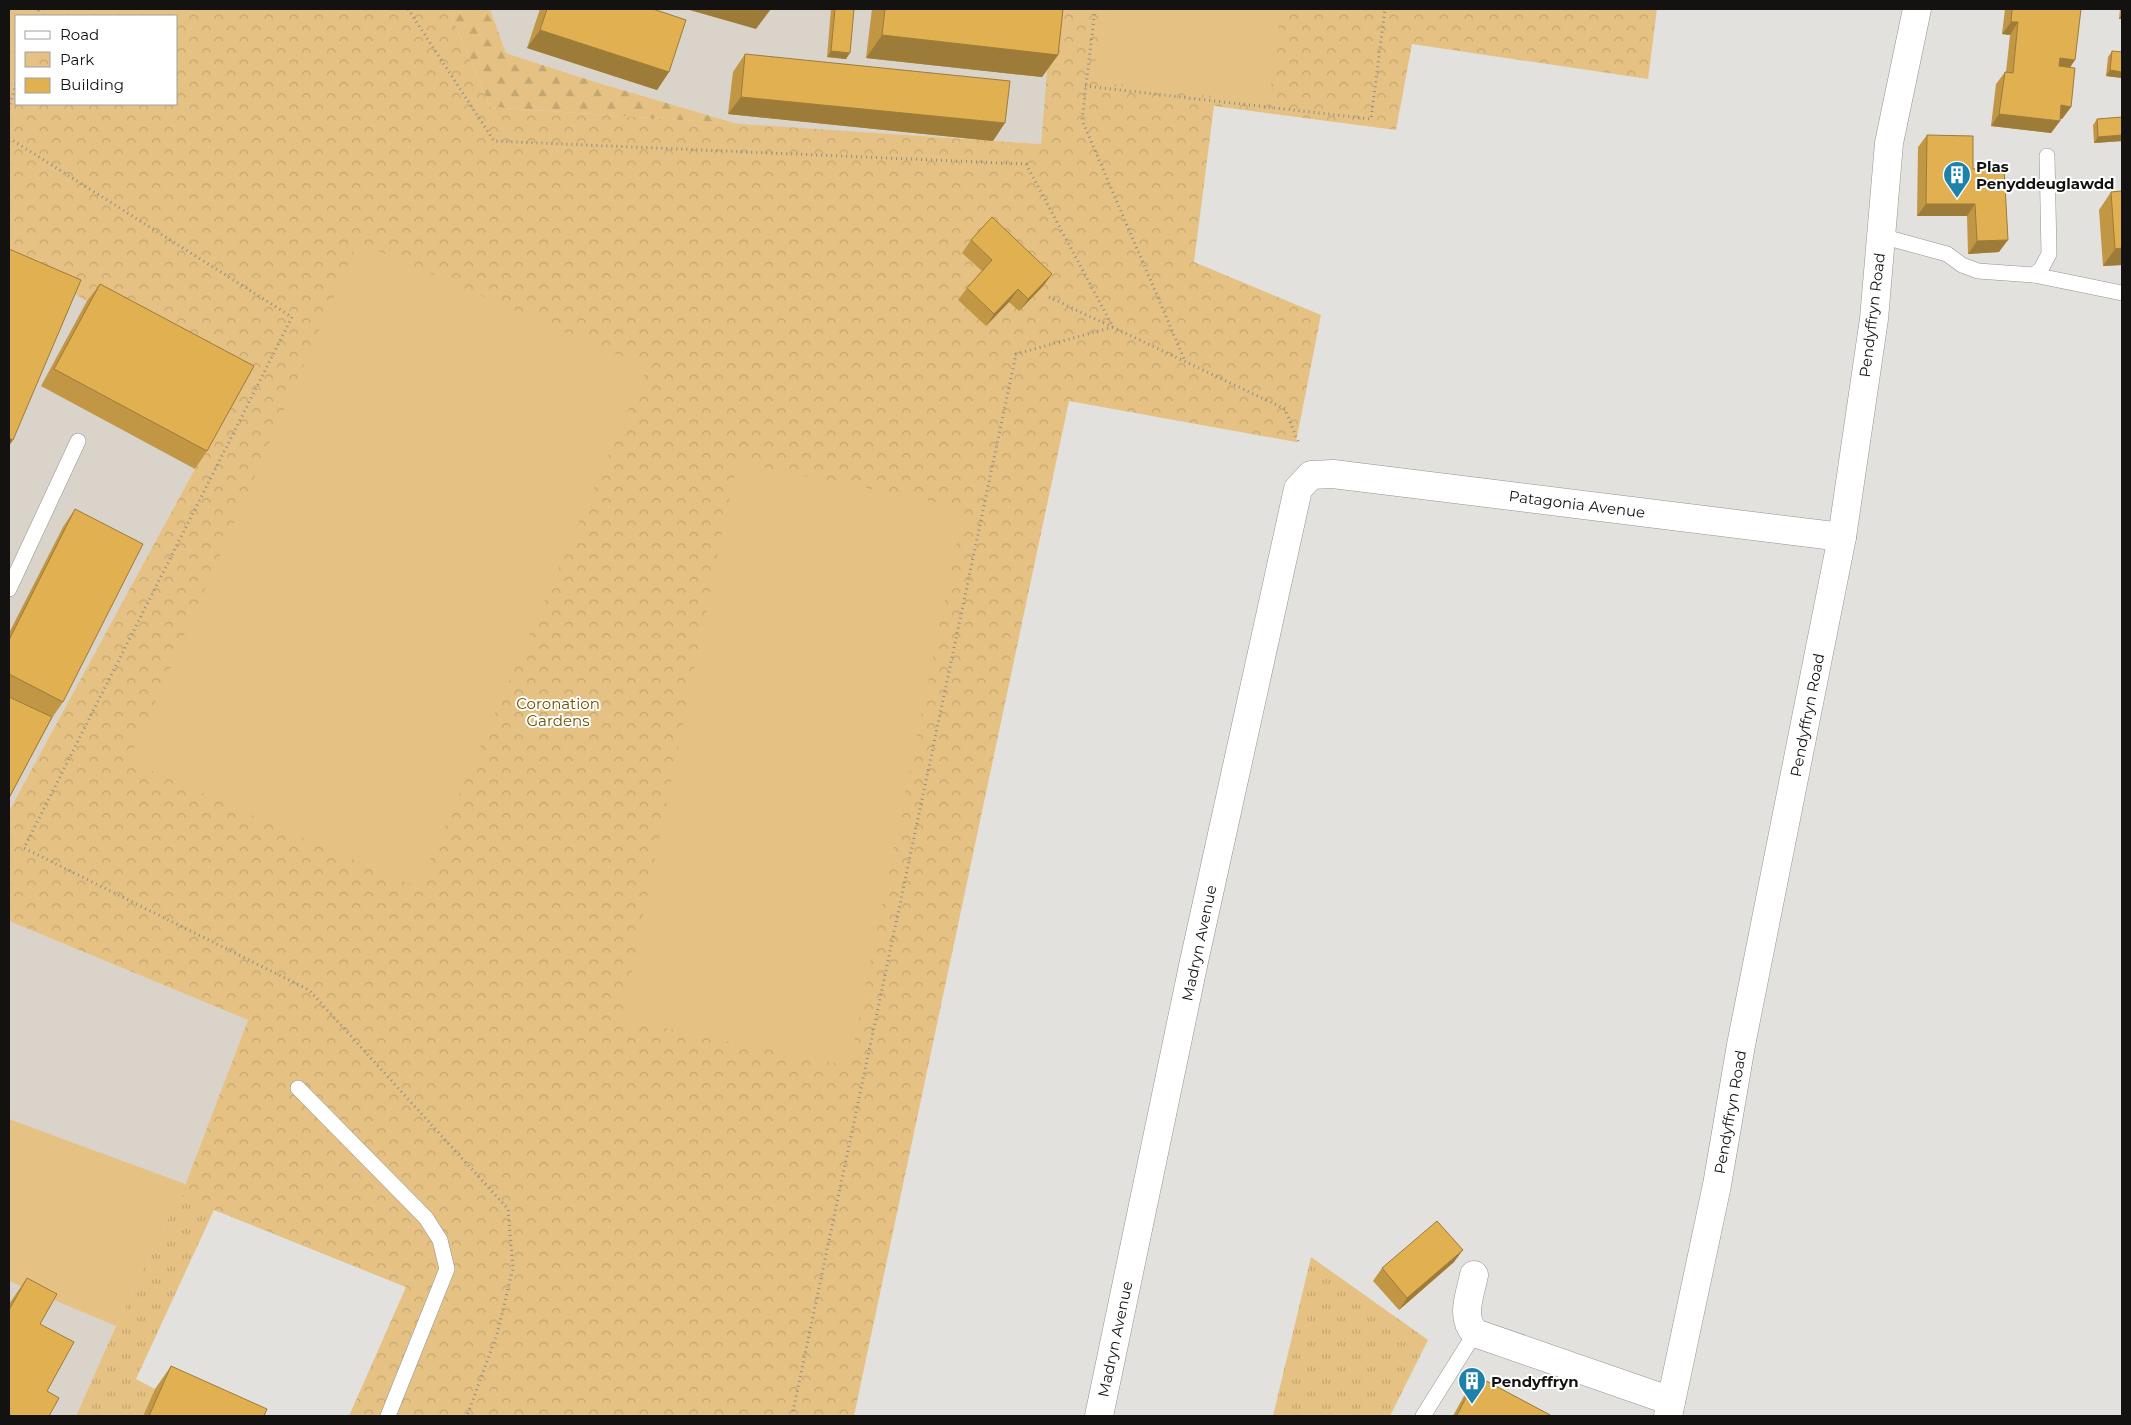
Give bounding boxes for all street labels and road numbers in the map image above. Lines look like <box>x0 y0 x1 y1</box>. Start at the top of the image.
street label: Pendyffryn Road <box>1855 252 1889 378</box>
street label: Patagonia Avenue <box>1508 486 1646 522</box>
street label: Pendyffryn Road <box>1786 652 1828 778</box>
street label: Madryn Avenue <box>1177 883 1221 1003</box>
street label: Pendyffryn Road <box>1710 1049 1750 1175</box>
street label: Madryn Avenue <box>1093 1279 1137 1399</box>

